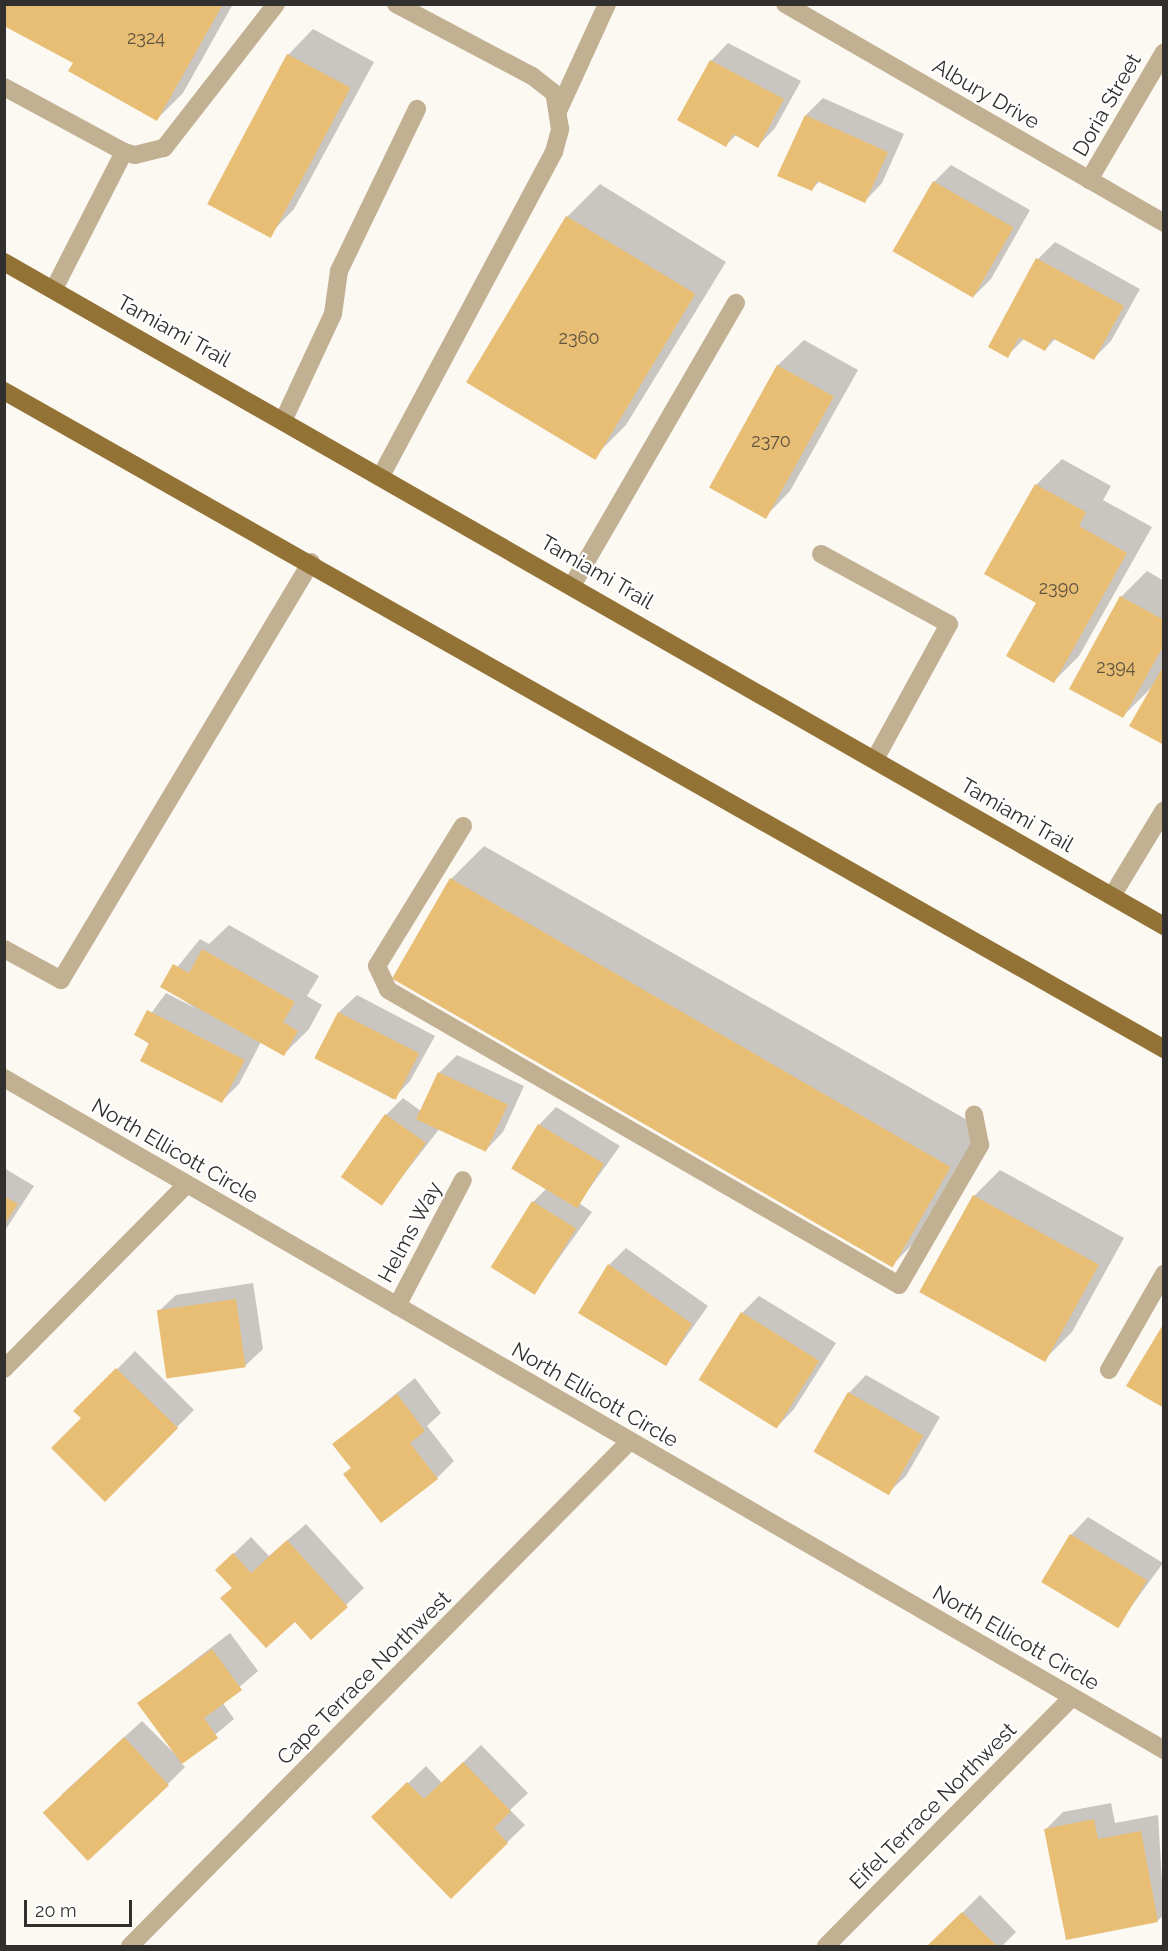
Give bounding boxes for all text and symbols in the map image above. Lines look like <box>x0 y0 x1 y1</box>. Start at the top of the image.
house number: 2324 <box>127 27 165 49</box>
street label: Doria Street <box>1067 49 1147 161</box>
street label: Albury Drive <box>928 53 1044 135</box>
street label: Tamiami Trail <box>113 289 235 373</box>
house number: 2360 <box>559 327 599 349</box>
house number: 2370 <box>751 430 791 452</box>
street label: Tamiami Trail <box>536 529 658 615</box>
house number: 2390 <box>1039 577 1079 599</box>
house number: 2394 <box>1096 656 1136 678</box>
street label: Tamiami Trail <box>956 772 1078 858</box>
street label: North Ellicott Circle <box>87 1093 263 1209</box>
street label: Helms Way <box>373 1177 447 1287</box>
street label: North Ellicott Circle <box>507 1337 683 1453</box>
street label: North Ellicott Circle <box>928 1580 1104 1696</box>
street label: Cape Terrace Northwest <box>272 1586 456 1770</box>
street label: Eifel Terrace Northwest <box>844 1717 1022 1895</box>
scale bar <box>27 1888 135 1926</box>
text: 20 m <box>35 1900 77 1921</box>

